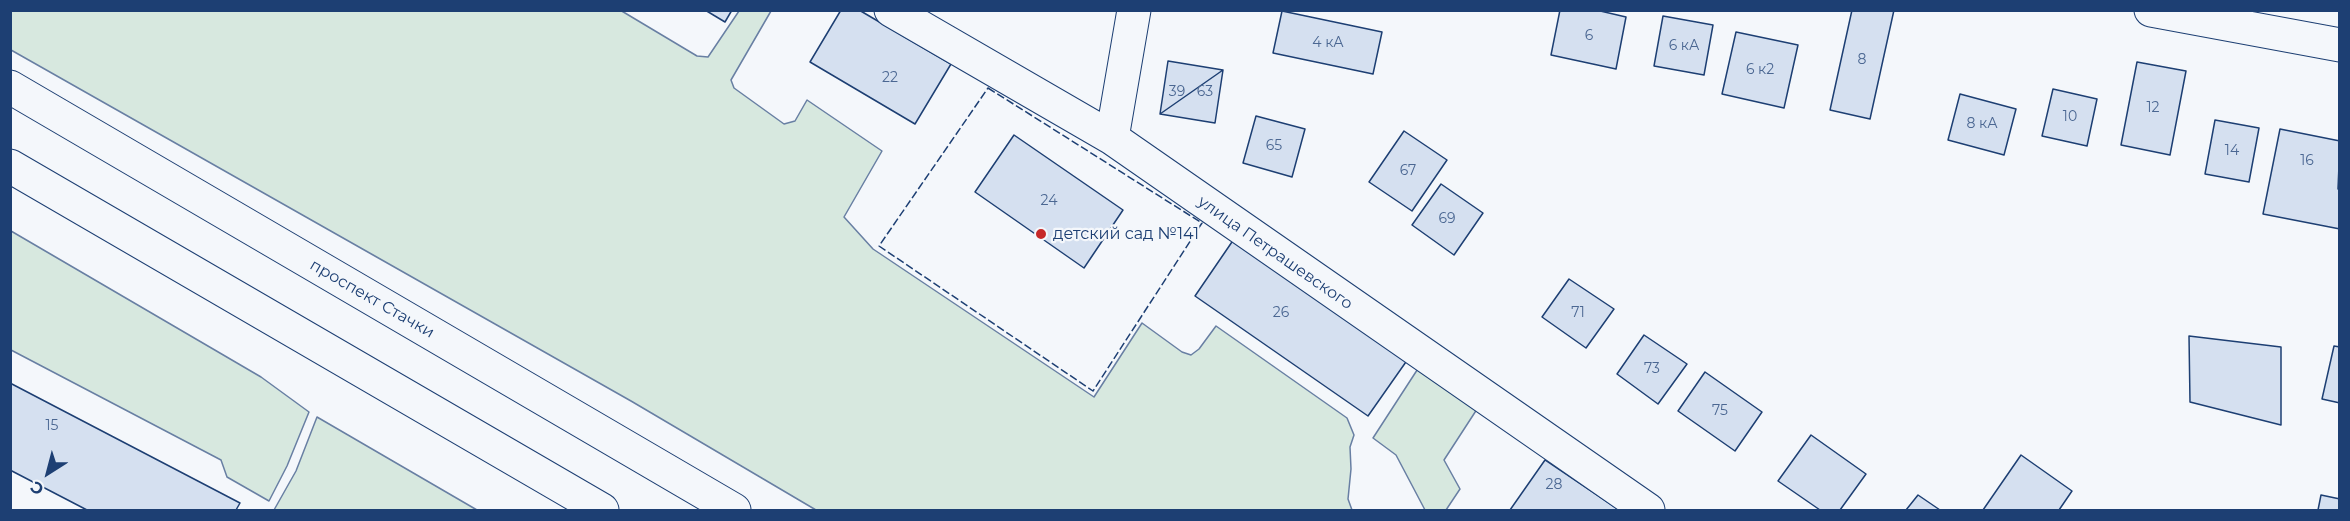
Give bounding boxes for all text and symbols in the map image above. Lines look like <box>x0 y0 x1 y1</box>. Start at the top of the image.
house number: 6 <box>1585 28 1593 44</box>
house number: 4 кА <box>1312 35 1344 51</box>
house number: 6 кА <box>1669 38 1699 54</box>
house number: 8 <box>1858 52 1866 68</box>
house number: 6 к2 <box>1746 62 1774 78</box>
house number: 22 <box>882 70 898 86</box>
house number: 39 <box>1169 84 1185 100</box>
house number: 63 <box>1197 84 1213 100</box>
house number: 12 <box>2146 100 2160 116</box>
house number: 10 <box>2063 109 2077 125</box>
house number: 8 кА <box>1966 116 1998 132</box>
house number: 65 <box>1266 138 1282 154</box>
house number: 14 <box>2225 143 2239 159</box>
house number: 16 <box>2300 153 2314 169</box>
house number: 67 <box>1400 163 1416 179</box>
street label: улица Петрашевского <box>1194 192 1356 314</box>
house number: 24 <box>1041 193 1057 209</box>
house number: 69 <box>1438 211 1456 227</box>
place label: детский сад №141 <box>1053 224 1199 244</box>
marker: детский сад №141 <box>1034 227 1048 241</box>
street label: проспект Стачки <box>306 256 438 342</box>
house number: 26 <box>1273 305 1289 321</box>
house number: 71 <box>1571 305 1585 321</box>
house number: 73 <box>1644 361 1660 377</box>
house number: 75 <box>1712 403 1728 419</box>
house number: 15 <box>46 418 58 434</box>
north arrow <box>18 443 78 503</box>
text: С <box>27 477 47 499</box>
house number: 28 <box>1546 477 1562 493</box>

